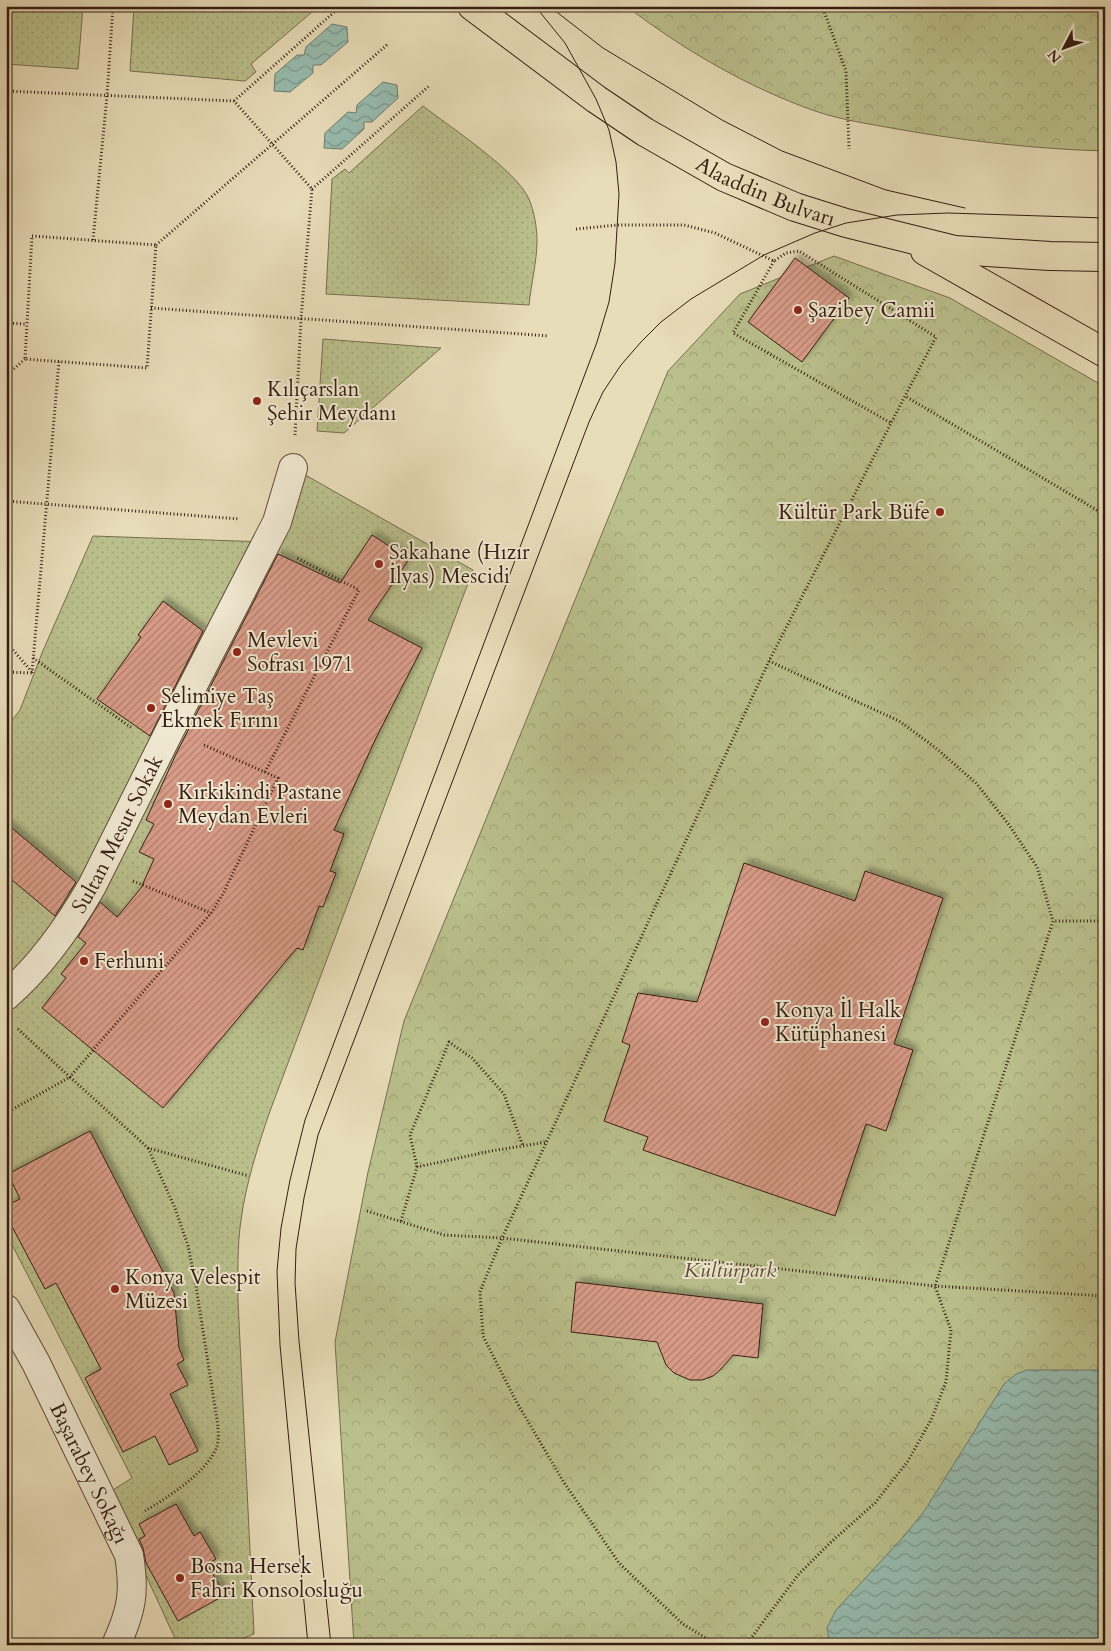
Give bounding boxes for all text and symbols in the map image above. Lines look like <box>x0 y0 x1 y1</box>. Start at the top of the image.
north arrow <box>1038 22 1088 72</box>
text: N <box>1043 45 1066 67</box>
street label: Alaaddin Bulvarı <box>690 149 839 233</box>
place label: Şazibey Camii <box>808 296 935 325</box>
marker: Şazibey Camii <box>792 304 804 316</box>
place label: Kılıçarslan Şehir Meydanı <box>267 375 396 428</box>
marker: Kılıçarslan Şehir Meydanı <box>251 395 263 407</box>
place label: Kültür Park Büfe <box>778 498 930 527</box>
marker: Kültür Park Büfe <box>934 506 946 518</box>
place label: Sakahane (Hızır İlyas) Mescidi <box>389 538 530 591</box>
marker: Sakahane (Hızır İlyas) Mescidi <box>373 558 385 570</box>
place label: Mevlevi Sofrası 1971 <box>247 626 354 679</box>
marker: Mevlevi Sofrası 1971 <box>231 646 243 658</box>
place label: Selimiye Taş Ekmek Fırını <box>161 682 279 735</box>
marker: Selimiye Taş Ekmek Fırını <box>145 702 157 714</box>
street label: Sultan Mesut Sokak <box>65 749 170 919</box>
place label: Kırkikindi Pastane Meydan Evleri <box>178 778 342 831</box>
marker: Kırkikindi Pastane Meydan Evleri <box>162 798 174 810</box>
place label: Ferhuni <box>94 947 164 976</box>
marker: Ferhuni <box>78 955 90 967</box>
place label: Konya İl Halk Kütüphanesi <box>775 996 902 1049</box>
marker: Konya İl Halk Kütüphanesi <box>759 1016 771 1028</box>
park label: Kültürpark <box>684 1256 777 1285</box>
place label: Konya Velespit Müzesi <box>125 1263 261 1316</box>
marker: Konya Velespit Müzesi <box>109 1283 121 1295</box>
street label: Başarabey Sokağı <box>43 1398 136 1549</box>
place label: Bosna Hersek Fahri Konsolosluğu <box>190 1552 363 1605</box>
marker: Bosna Hersek Fahri Konsolosluğu <box>174 1572 186 1584</box>

